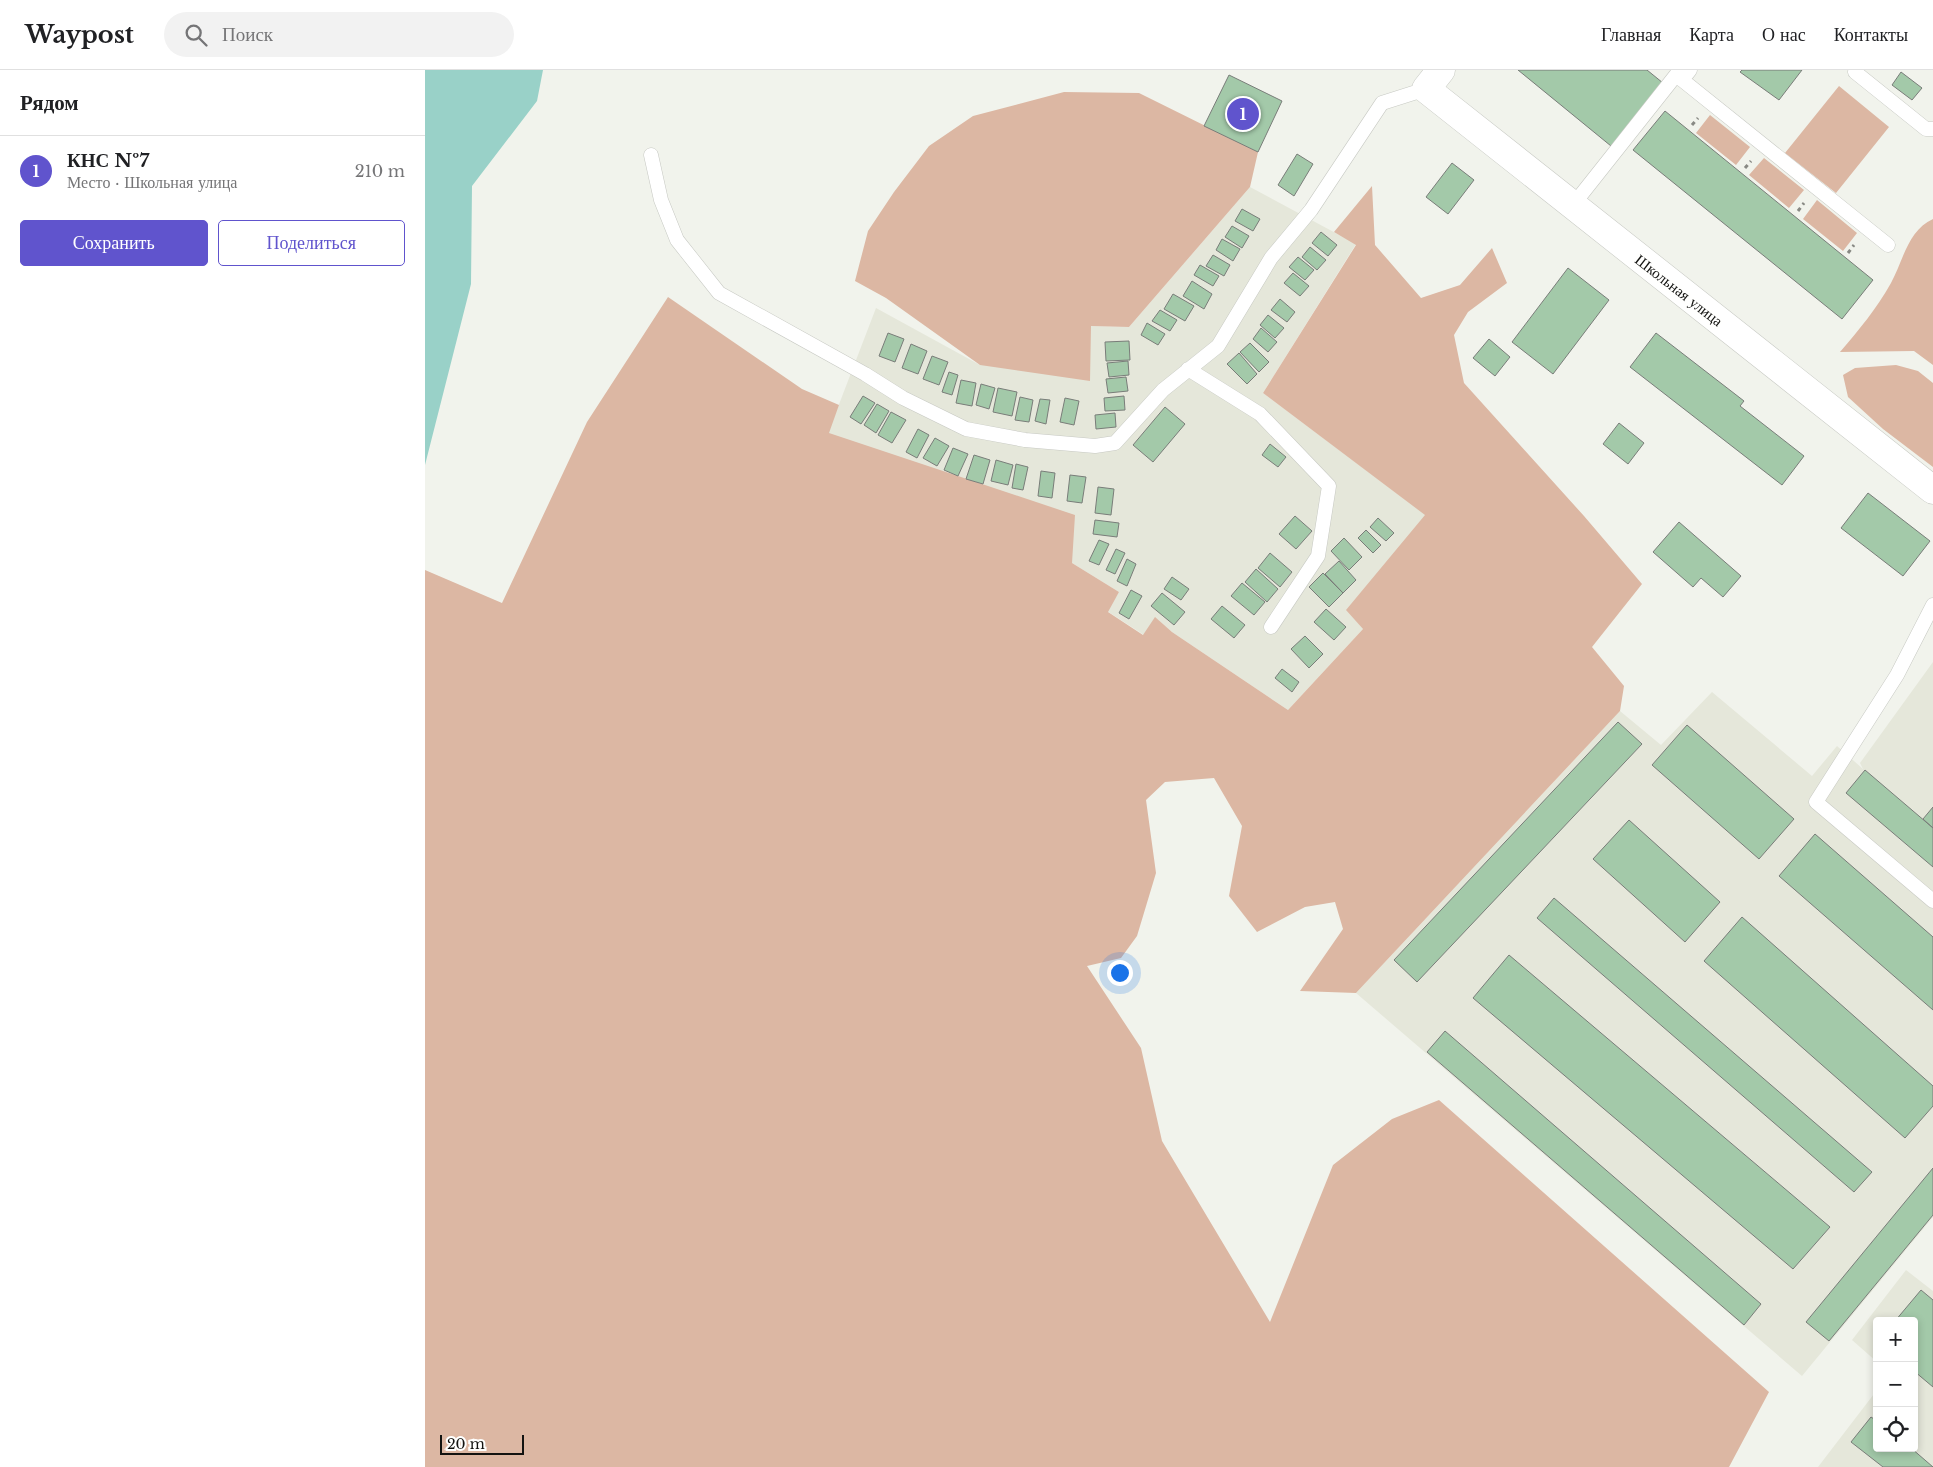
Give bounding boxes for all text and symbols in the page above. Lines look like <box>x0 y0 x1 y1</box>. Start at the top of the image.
search box <box>164 12 514 57</box>
text: Waypost <box>25 20 134 49</box>
icon: search <box>182 21 210 49</box>
text: Поиск <box>222 23 273 46</box>
text: Главная <box>1601 24 1661 46</box>
text: Карта <box>1689 24 1734 46</box>
text: О нас <box>1762 24 1806 46</box>
text: Контакты <box>1834 24 1908 46</box>
text: Рядом <box>20 90 79 116</box>
pin: 1 <box>1227 95 1259 133</box>
text: КНС №7 <box>67 149 149 172</box>
text: 1 <box>33 161 39 181</box>
text: 210 m <box>355 161 405 181</box>
text: Место · Школьная улица <box>67 172 237 192</box>
button: Сохранить <box>20 220 208 266</box>
button: Поделиться <box>218 220 405 266</box>
street label: Школьная улица <box>1631 250 1727 330</box>
your location <box>1107 960 1133 986</box>
map controls <box>1873 1317 1918 1452</box>
button: + <box>1873 1317 1918 1362</box>
button: − <box>1873 1362 1918 1407</box>
button: locate <box>1873 1407 1918 1452</box>
scale bar <box>440 1432 524 1455</box>
text: 20 m <box>447 1435 485 1453</box>

